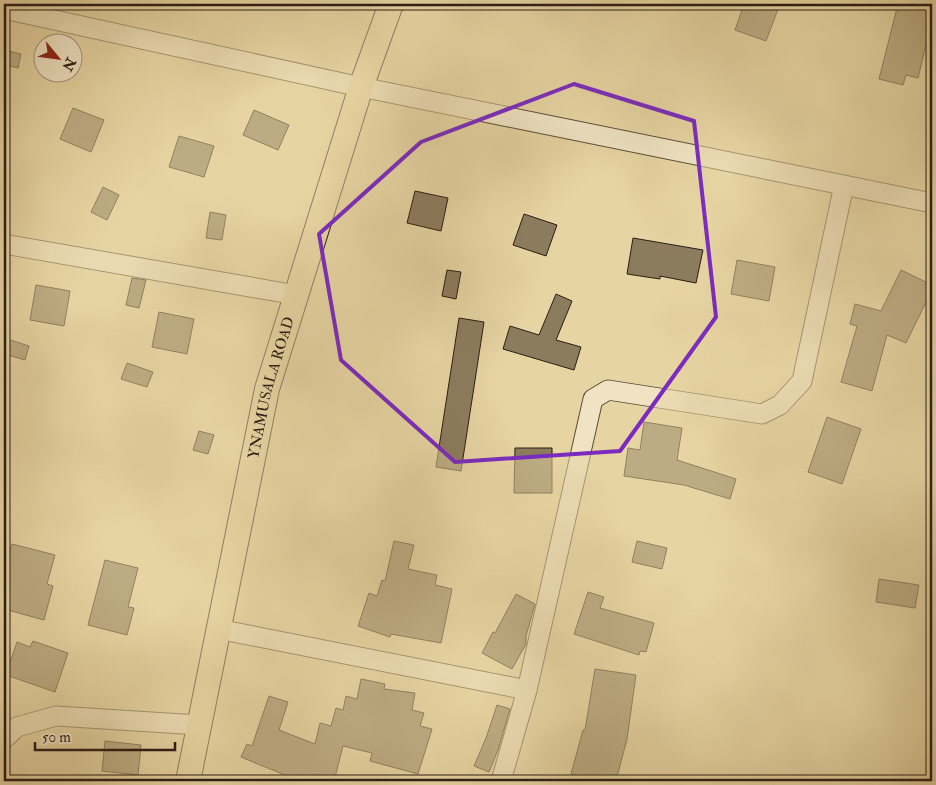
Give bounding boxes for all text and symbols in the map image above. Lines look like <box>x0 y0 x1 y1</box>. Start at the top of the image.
north arrow <box>32 32 82 82</box>
text: N <box>58 54 80 74</box>
street label: YNAMUSALA ROAD <box>244 315 299 461</box>
scale bar <box>35 720 175 752</box>
text: 50 m <box>42 728 71 747</box>

